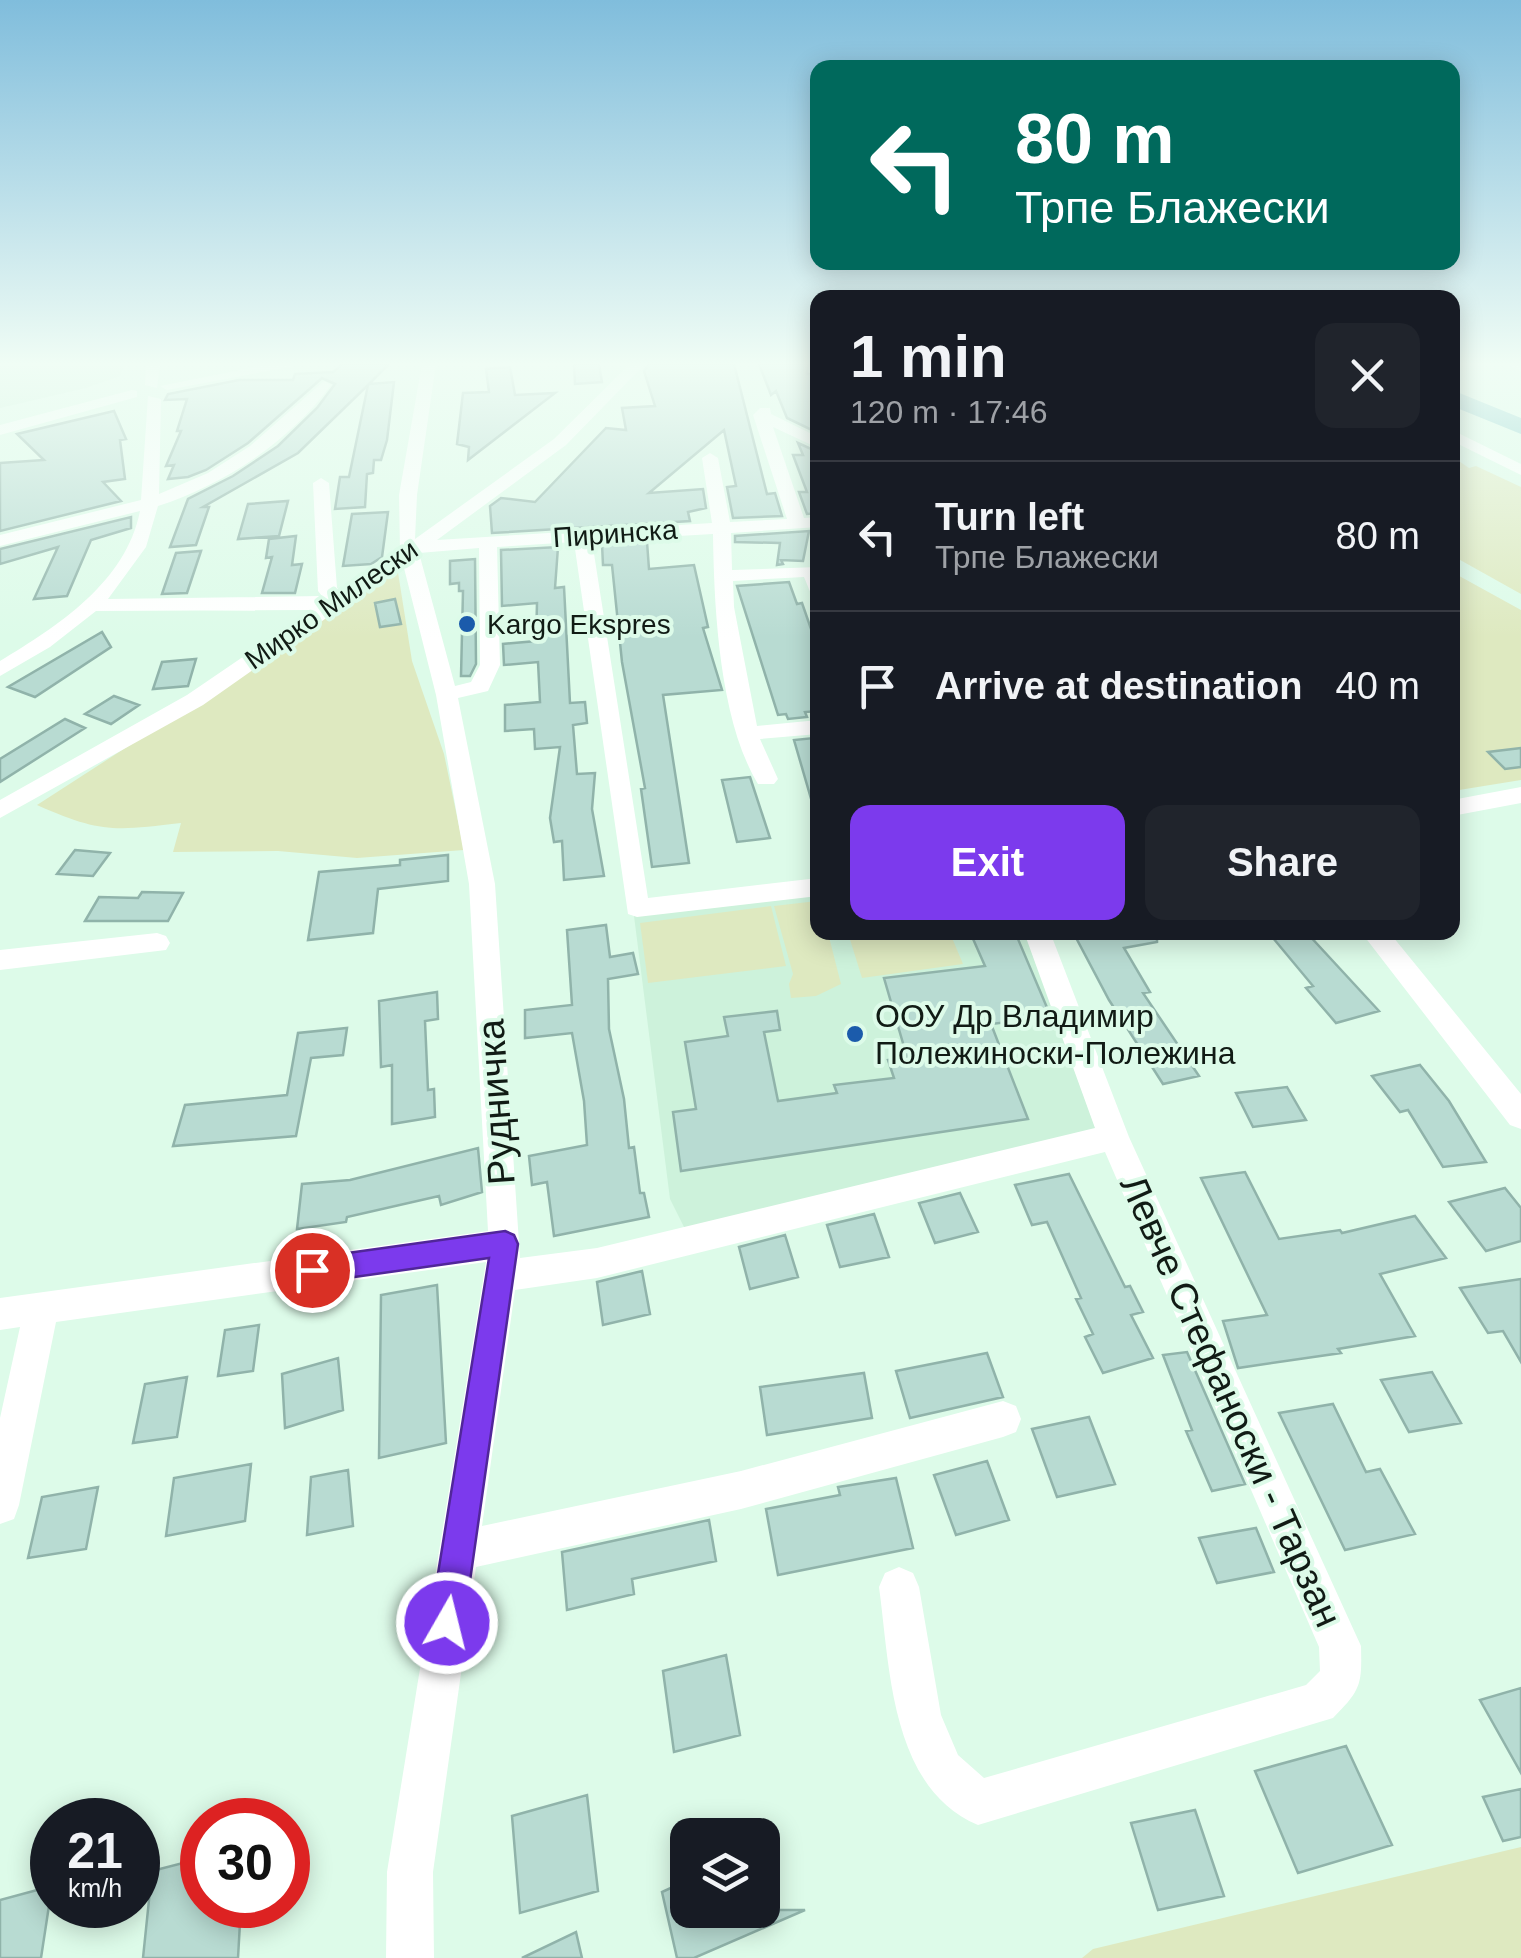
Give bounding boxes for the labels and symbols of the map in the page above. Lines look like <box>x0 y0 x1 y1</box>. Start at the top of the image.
street label: Пиринска <box>552 514 679 553</box>
street label: Мирко Милески <box>239 533 423 675</box>
place label: Kargo Ekspres <box>487 609 671 640</box>
marker: Kargo Ekspres <box>456 613 478 635</box>
place label: ООУ Др Владимир Полежиноски-Полежина <box>875 998 1236 1071</box>
street label: Рудничка <box>469 1017 523 1186</box>
marker: ООУ Др Владимир Полежиноски-Полежина <box>844 1023 866 1045</box>
street label: Левче Стефаноски - Тарзан <box>1112 1169 1350 1633</box>
pin <box>270 1228 355 1313</box>
position arrow <box>395 1571 499 1675</box>
speed limit sign: 30 <box>180 1798 310 1928</box>

